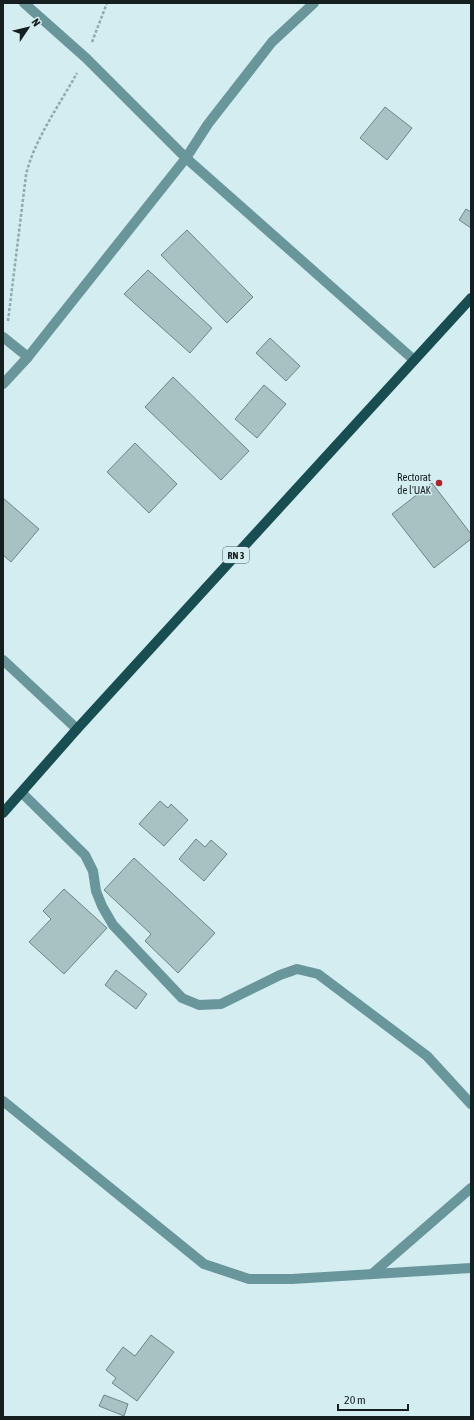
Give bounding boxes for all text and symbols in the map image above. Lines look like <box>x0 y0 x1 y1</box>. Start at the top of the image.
north arrow <box>8 8 48 48</box>
text: N <box>29 16 43 28</box>
place label: Rectorat de l'UAK <box>397 471 432 496</box>
marker: Rectorat de l'UAK <box>434 478 444 488</box>
road number: RN 3 <box>223 547 249 563</box>
scale bar <box>338 1386 408 1412</box>
text: 20 m <box>344 1393 366 1407</box>

